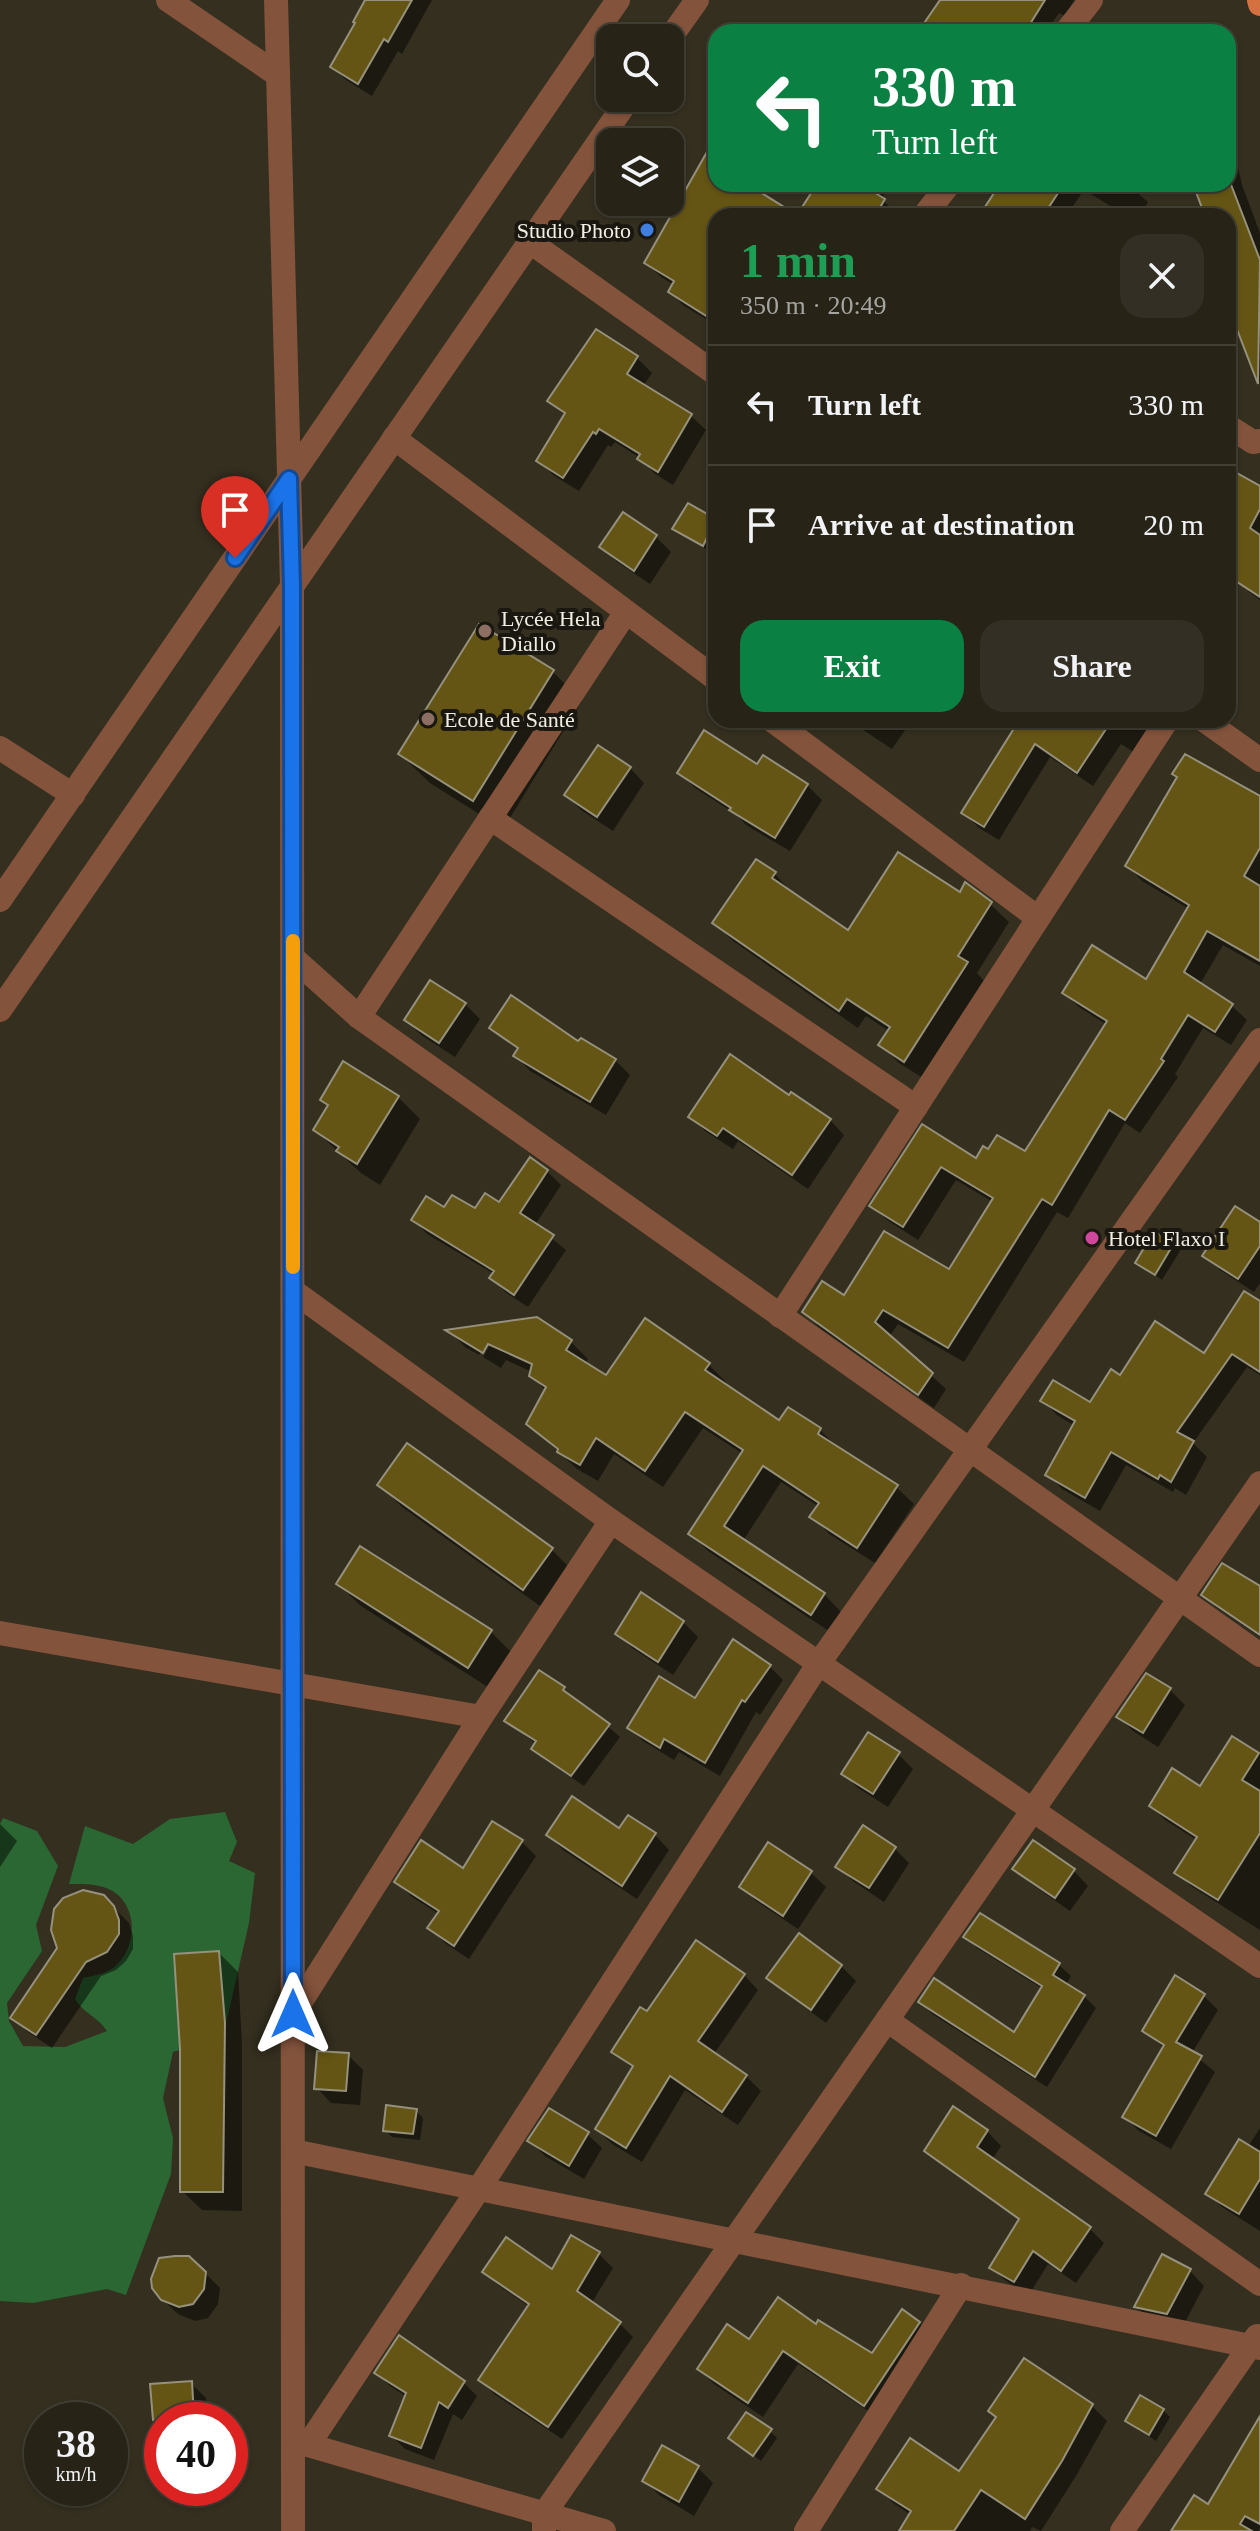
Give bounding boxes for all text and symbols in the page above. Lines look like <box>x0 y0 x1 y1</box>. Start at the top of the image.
map controls <box>596 24 684 216</box>
button: search <box>596 24 684 112</box>
icon: left <box>740 56 844 160</box>
text: 330 m <box>872 56 1017 118</box>
text: Turn left <box>872 122 998 162</box>
button: layers <box>596 128 684 216</box>
place label: Studio Photo <box>517 218 631 243</box>
marker: Studio Photo <box>638 221 656 239</box>
text: 1 min <box>740 234 856 287</box>
button: close <box>1120 234 1204 318</box>
text: 350 m · 20:49 <box>740 291 887 320</box>
icon: left <box>740 383 784 427</box>
text: Turn left <box>808 388 921 421</box>
text: 330 m <box>1128 388 1204 421</box>
pin <box>201 476 269 558</box>
icon: arrive <box>213 488 257 532</box>
icon: arrive <box>740 503 784 547</box>
text: Arrive at destination <box>808 508 1075 541</box>
text: 20 m <box>1143 508 1204 541</box>
place label: Lycée Hela Diallo <box>501 606 601 656</box>
button: Exit <box>740 620 964 712</box>
button: Share <box>980 620 1204 712</box>
marker: Lycée Hela Diallo <box>476 622 494 640</box>
place label: Ecole de Santé <box>444 707 575 732</box>
marker: Ecole de Santé <box>419 710 437 728</box>
place label: Hotel Flaxo I <box>1108 1226 1225 1251</box>
marker: Hotel Flaxo I <box>1083 1229 1101 1247</box>
position arrow <box>251 1972 335 2056</box>
speed limit sign: 40 <box>144 2402 248 2506</box>
text: 38 <box>56 2421 96 2466</box>
text: km/h <box>55 2463 97 2485</box>

